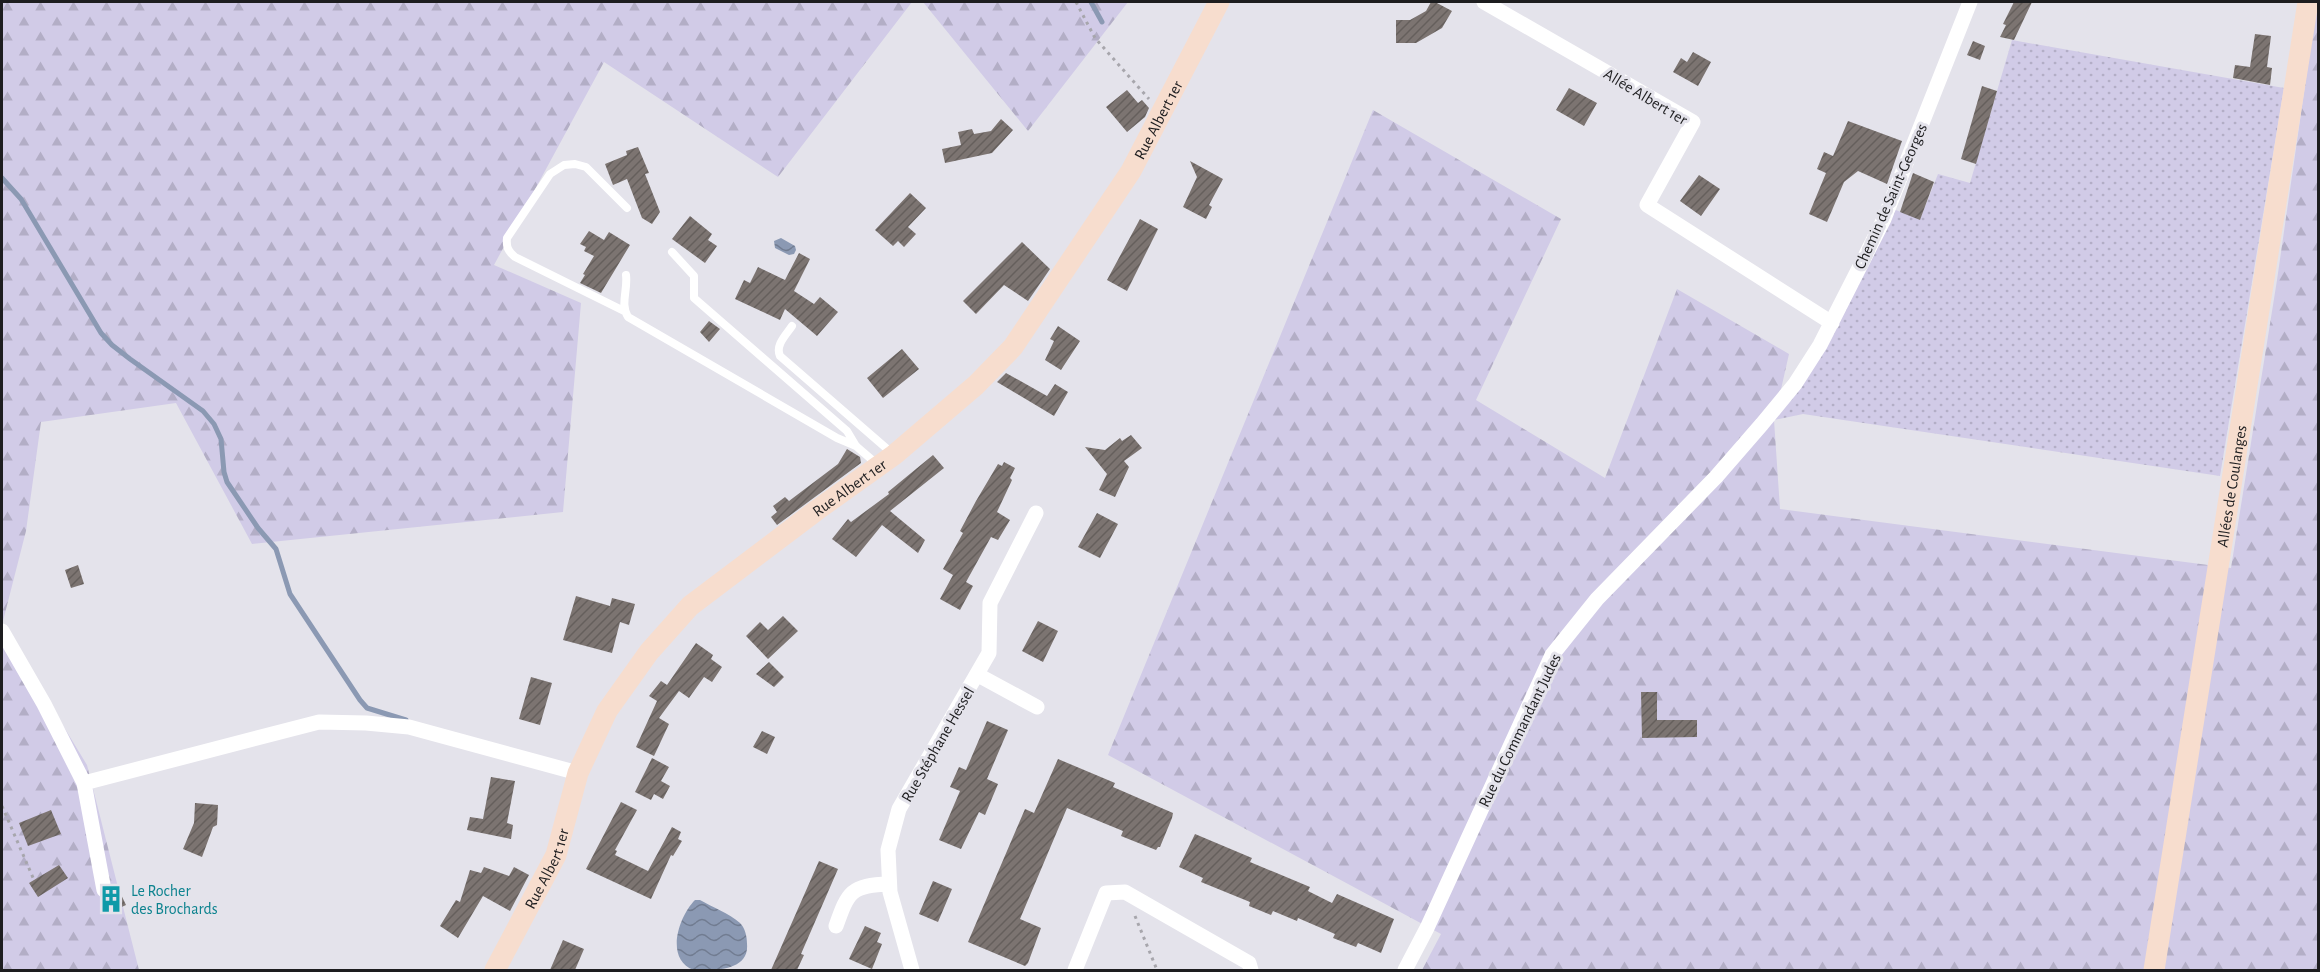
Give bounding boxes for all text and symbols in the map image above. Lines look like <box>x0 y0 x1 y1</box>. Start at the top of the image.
street label: Allée Albert 1er <box>1601 66 1691 128</box>
street label: Rue Albert 1er <box>1132 77 1186 162</box>
street label: Chemin de Saint-Georges <box>1852 121 1930 271</box>
street label: Allées de Coulanges <box>2214 424 2250 548</box>
street label: Rue Albert 1er <box>810 456 890 520</box>
street label: Rue du Commandant Judes <box>1476 651 1564 810</box>
street label: Rue Stéphane Hessel <box>899 684 977 805</box>
street label: Rue Albert 1er <box>522 826 572 912</box>
place label: Le Rocher des Brochards <box>131 883 218 917</box>
building icon: Le Rocher des Brochards <box>96 884 126 914</box>

